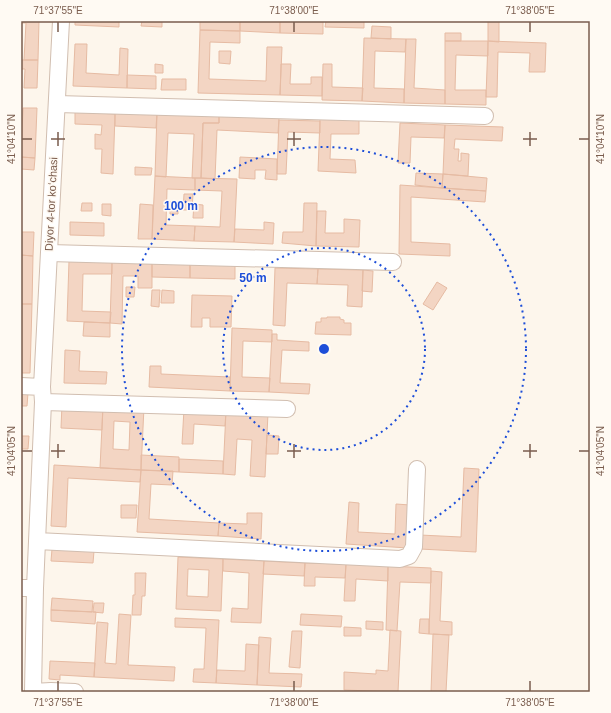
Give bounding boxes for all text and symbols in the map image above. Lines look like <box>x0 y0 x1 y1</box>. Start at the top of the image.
text: 71°37'55"E <box>33 5 83 16</box>
text: 71°38'00"E <box>269 5 319 16</box>
text: 71°38'05"E <box>505 5 555 16</box>
text: 41°04'10"N <box>6 114 17 164</box>
text: 41°04'10"N <box>595 114 606 164</box>
street label: Diyor 4-tor koʻchasi <box>43 157 59 251</box>
text: 100 m <box>164 199 198 213</box>
text: 50 m <box>239 271 267 285</box>
centre of rings <box>317 342 331 356</box>
text: 41°04'05"N <box>6 426 17 476</box>
text: 41°04'05"N <box>595 426 606 476</box>
text: 71°37'55"E <box>33 697 83 708</box>
text: 71°38'00"E <box>269 697 319 708</box>
text: 71°38'05"E <box>505 697 555 708</box>

